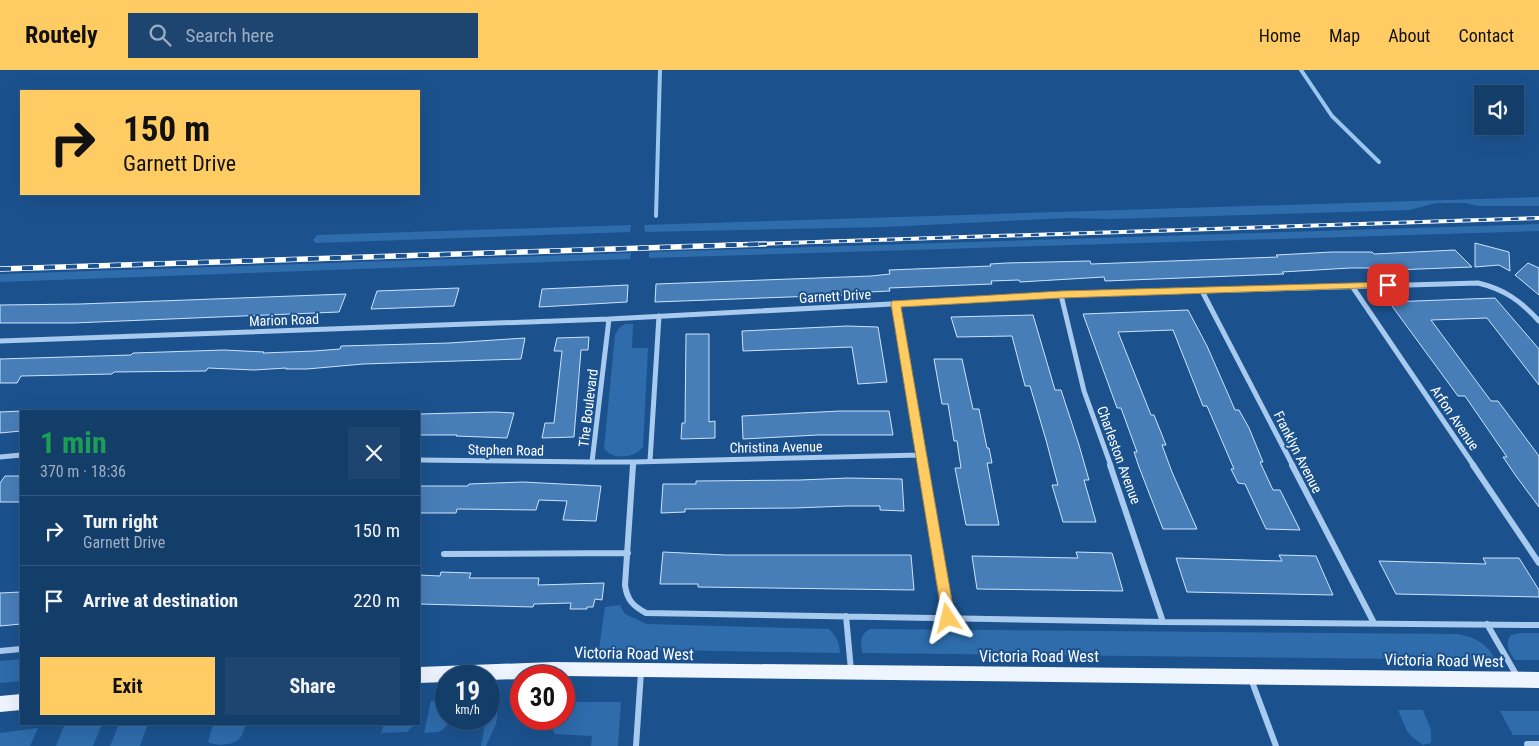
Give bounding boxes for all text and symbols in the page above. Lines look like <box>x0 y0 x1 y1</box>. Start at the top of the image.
search box <box>128 13 478 58</box>
text: Routely <box>25 21 98 49</box>
icon: search <box>146 21 174 49</box>
text: Search here <box>186 24 274 47</box>
text: Home <box>1259 25 1301 46</box>
text: Map <box>1329 25 1360 46</box>
text: About <box>1388 25 1430 46</box>
text: Contact <box>1458 25 1514 46</box>
map controls <box>1474 85 1524 135</box>
button: sound <box>1474 85 1524 135</box>
text: 150 m <box>123 109 210 150</box>
icon: right <box>40 110 105 175</box>
text: Garnett Drive <box>123 151 236 176</box>
pin <box>1367 264 1409 306</box>
icon: arrive <box>1374 271 1402 299</box>
street label: Garnett Drive <box>799 286 872 306</box>
street label: Marion Road <box>249 311 319 329</box>
street label: The Boulevard <box>575 368 601 448</box>
street label: Arfon Avenue <box>1428 383 1483 454</box>
street label: Charleston Avenue <box>1094 404 1144 507</box>
street label: Franklyn Avenue <box>1271 408 1326 496</box>
text: 1 min <box>40 425 107 460</box>
button: close <box>348 427 400 479</box>
street label: Christina Avenue <box>729 438 823 456</box>
street label: Stephen Road <box>468 441 544 459</box>
text: 370 m · 18:36 <box>40 462 126 481</box>
text: Turn right <box>83 510 158 533</box>
icon: right <box>40 517 68 545</box>
text: 150 m <box>353 519 400 542</box>
text: Garnett Drive <box>83 533 165 552</box>
icon: arrive <box>40 587 68 615</box>
text: Arrive at destination <box>83 589 238 612</box>
text: 220 m <box>353 589 400 612</box>
position arrow <box>921 591 973 643</box>
street label: Victoria Road West <box>574 643 694 664</box>
street label: Victoria Road West <box>979 647 1099 666</box>
street label: Victoria Road West <box>1384 650 1504 671</box>
button: Exit <box>40 657 215 715</box>
button: Share <box>225 657 400 715</box>
speed limit sign: 30 <box>510 665 575 730</box>
text: 19 <box>455 677 480 706</box>
text: km/h <box>455 703 480 717</box>

